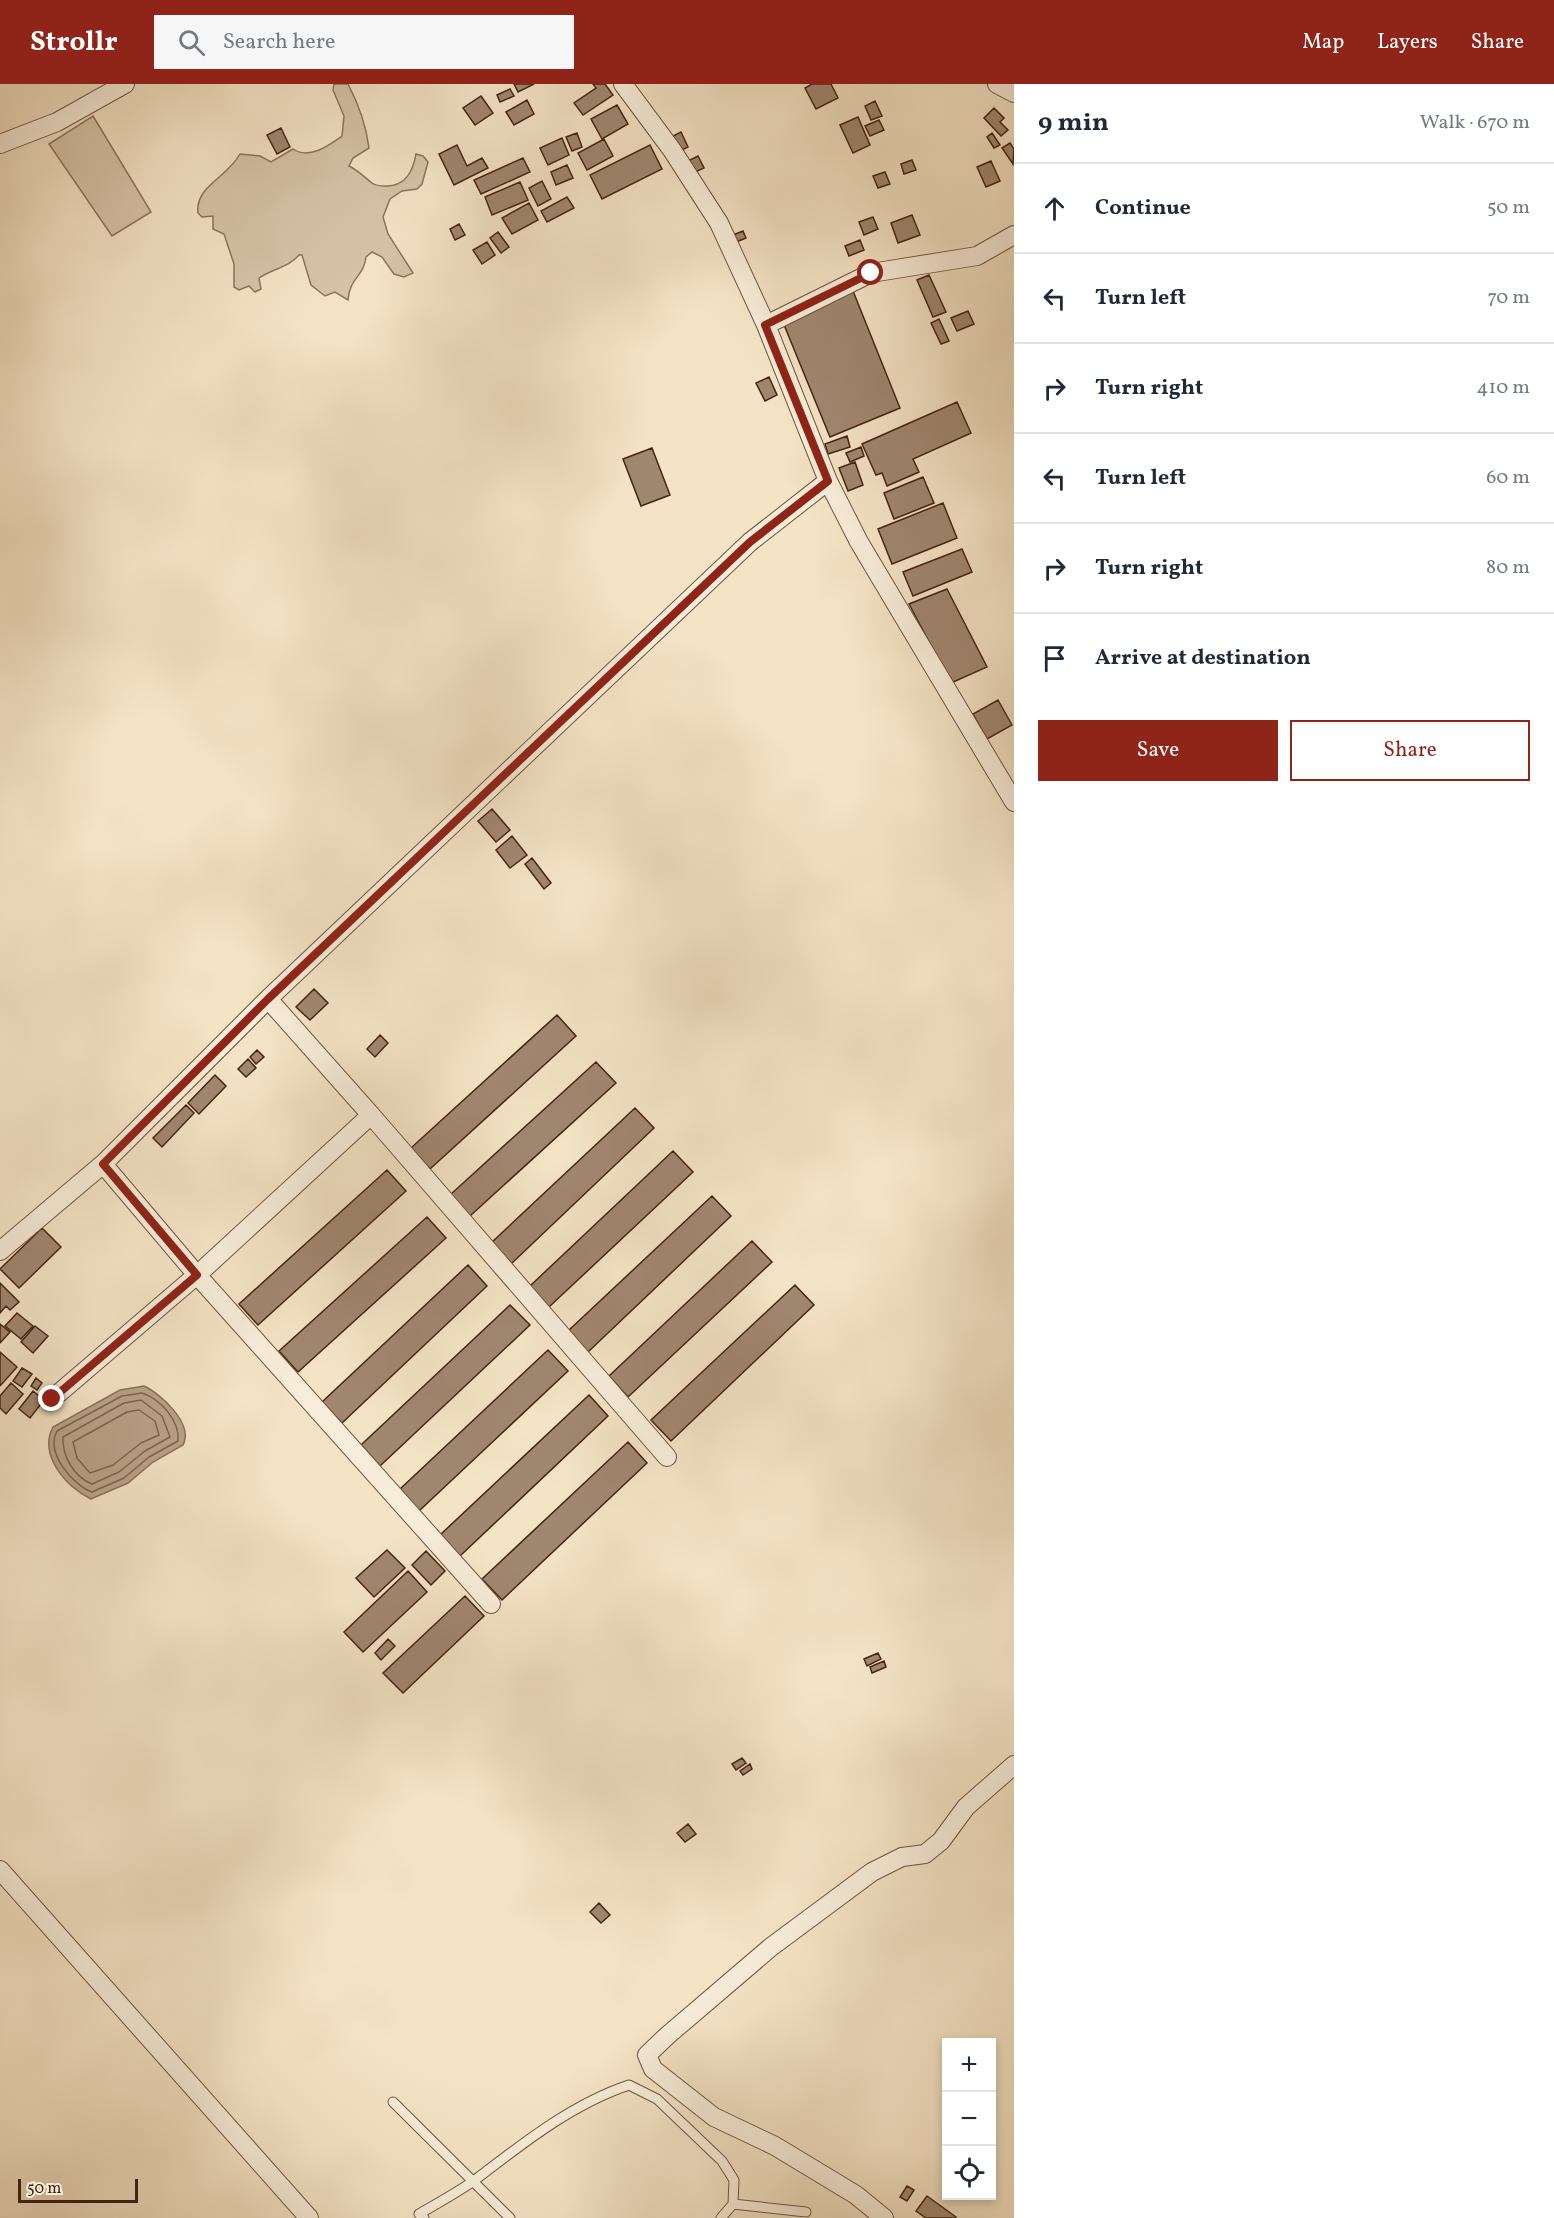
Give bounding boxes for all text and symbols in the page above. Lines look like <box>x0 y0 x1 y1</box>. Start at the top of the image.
search box <box>154 15 574 69</box>
text: Strollr <box>30 23 118 62</box>
icon: search <box>175 26 208 59</box>
text: Search here <box>223 27 335 58</box>
text: Map <box>1302 28 1344 57</box>
text: Layers <box>1377 28 1438 57</box>
text: Share <box>1471 28 1524 57</box>
text: 9 min <box>1038 105 1109 141</box>
text: Walk · 670 m <box>1420 109 1530 137</box>
icon: ahead <box>1038 192 1071 225</box>
text: Continue <box>1095 193 1191 224</box>
text: 50 m <box>1487 194 1530 222</box>
route start <box>857 259 883 285</box>
icon: left <box>1038 282 1071 315</box>
text: Turn left <box>1095 283 1186 314</box>
text: 70 m <box>1487 284 1530 312</box>
icon: right <box>1038 372 1071 405</box>
text: Turn right <box>1095 373 1203 404</box>
text: 410 m <box>1477 374 1530 402</box>
icon: left <box>1038 462 1071 495</box>
text: Turn left <box>1095 463 1186 494</box>
text: 60 m <box>1486 464 1530 492</box>
icon: right <box>1038 552 1071 585</box>
text: Turn right <box>1095 553 1203 584</box>
text: 80 m <box>1486 554 1530 582</box>
icon: arrive <box>1038 642 1071 675</box>
text: Arrive at destination <box>1095 643 1311 674</box>
button: Save <box>1038 720 1278 781</box>
button: Share <box>1290 720 1530 781</box>
route end <box>38 1385 64 1411</box>
map controls <box>942 2038 996 2200</box>
button: + <box>942 2038 996 2092</box>
button: − <box>942 2092 996 2146</box>
button: locate <box>942 2146 996 2200</box>
scale bar <box>18 2176 138 2204</box>
text: 50 m <box>27 2178 61 2200</box>

